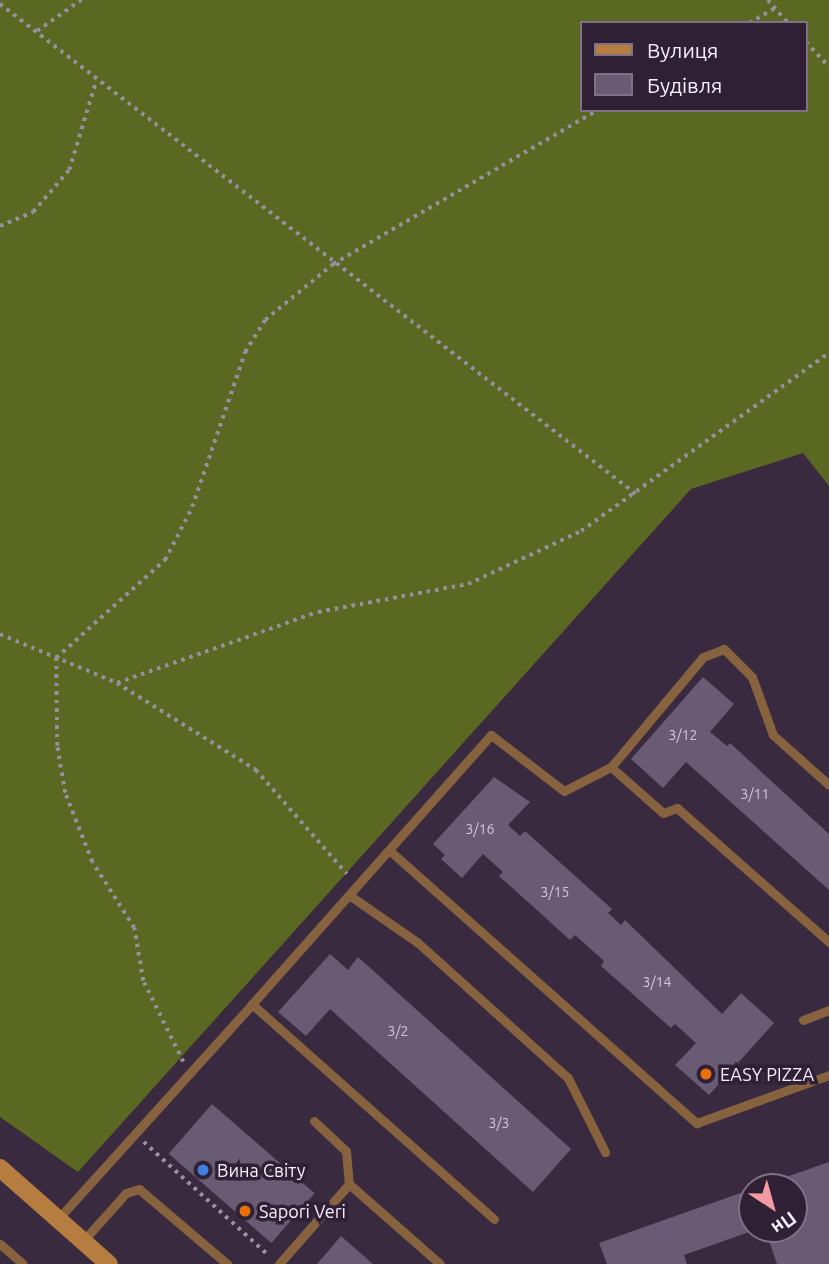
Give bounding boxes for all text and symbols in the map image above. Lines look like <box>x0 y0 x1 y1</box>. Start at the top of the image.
legend <box>580 21 808 112</box>
text: Вулиця <box>647 38 718 62</box>
text: Будівля <box>647 73 722 97</box>
house number: 3/12 <box>669 727 697 743</box>
house number: 3/11 <box>741 786 769 802</box>
house number: 3/16 <box>466 821 494 837</box>
house number: 3/15 <box>541 884 569 900</box>
house number: 3/14 <box>643 974 671 990</box>
house number: 3/2 <box>388 1023 408 1039</box>
place label: EASY PIZZA <box>720 1063 814 1085</box>
marker: EASY PIZZA <box>698 1066 714 1082</box>
house number: 3/3 <box>489 1115 509 1131</box>
place label: Вина Світу <box>217 1159 305 1181</box>
marker: Вина Світу <box>195 1162 211 1178</box>
north arrow <box>738 1173 808 1243</box>
place label: Sapori Veri <box>259 1200 346 1222</box>
marker: Sapori Veri <box>237 1203 253 1219</box>
text: Пн <box>768 1207 801 1240</box>

